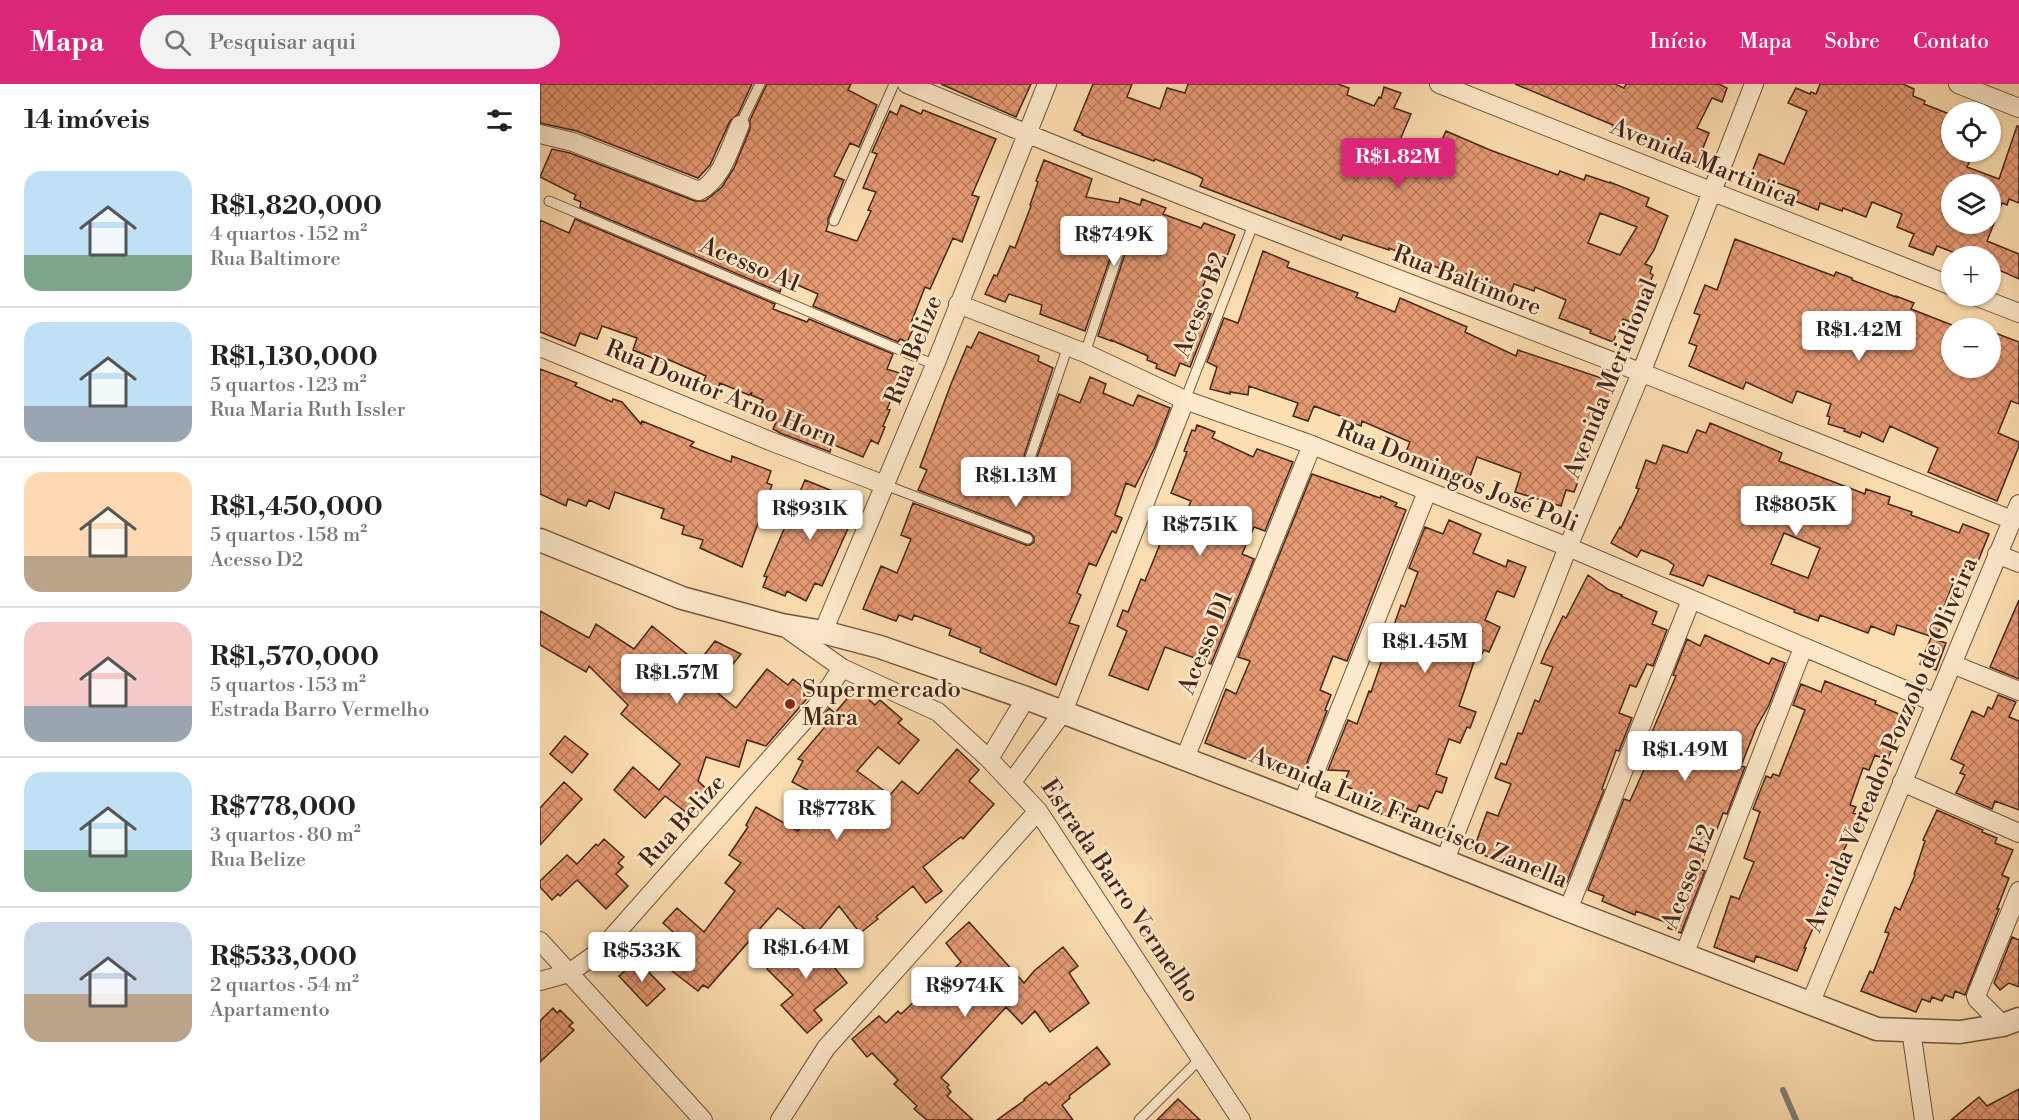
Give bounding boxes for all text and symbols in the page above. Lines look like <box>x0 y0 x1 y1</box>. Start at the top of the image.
search box <box>140 15 560 69</box>
text: Mapa <box>30 25 104 60</box>
icon: search <box>161 26 194 59</box>
text: Pesquisar aqui <box>209 29 356 56</box>
text: Início <box>1650 29 1707 55</box>
text: Mapa <box>1740 29 1792 55</box>
text: Sobre <box>1825 29 1880 55</box>
text: Contato <box>1913 29 1989 55</box>
map controls <box>1941 102 2001 378</box>
button: locate <box>1941 102 2001 162</box>
text: 14 imóveis <box>24 104 150 136</box>
icon: filters <box>483 104 516 137</box>
street label: Avenida Martinica <box>1605 111 1803 215</box>
pin: R$1.82M <box>1343 138 1453 189</box>
text: R$1.82M <box>1355 145 1441 170</box>
button: layers <box>1941 174 2001 234</box>
text: R$1,820,000 <box>210 190 382 222</box>
icon: home <box>72 195 144 267</box>
pin: R$749K <box>1065 216 1163 267</box>
text: 4 quartos · 152 m² <box>210 222 367 247</box>
text: R$749K <box>1074 223 1154 248</box>
street label: Acesso A1 <box>694 230 805 300</box>
street label: Rua Baltimore <box>1388 239 1546 323</box>
button: + <box>1941 246 2001 306</box>
text: Rua Baltimore <box>210 247 341 272</box>
street label: Acesso B2 <box>1167 248 1235 363</box>
street label: Avenida Meridional <box>1557 275 1665 484</box>
street label: Rua Belize <box>879 291 949 409</box>
pin: R$1.42M <box>1804 311 1914 362</box>
text: R$1.42M <box>1816 318 1902 343</box>
button: − <box>1941 318 2001 378</box>
street label: Rua Doutor Arno Horn <box>600 334 842 454</box>
text: R$1,130,000 <box>210 341 378 373</box>
icon: home <box>72 346 144 418</box>
text: 5 quartos · 123 m² <box>210 373 367 398</box>
text: Rua Maria Ruth Issler <box>210 398 405 423</box>
street label: Rua Domingos José Poli <box>1331 415 1583 539</box>
pin: R$1.13M <box>961 457 1071 508</box>
text: R$1.13M <box>975 464 1057 489</box>
pin: R$805K <box>1747 486 1845 537</box>
pin: R$931K <box>761 490 859 541</box>
text: R$1,450,000 <box>210 491 383 523</box>
text: R$805K <box>1755 493 1837 518</box>
icon: home <box>72 496 144 568</box>
text: R$931K <box>772 497 848 522</box>
pin: R$751K <box>1151 506 1249 557</box>
text: R$751K <box>1162 513 1238 538</box>
text: 5 quartos · 158 m² <box>210 523 367 548</box>
text: Acesso D2 <box>210 548 303 573</box>
street label: Avenida Vereador Pozzolo de Oliveira <box>1799 552 1985 938</box>
street label: Acesso D1 <box>1171 586 1240 700</box>
pin: R$1.45M <box>1370 623 1480 674</box>
text: R$1.45M <box>1382 630 1468 655</box>
text: R$1,570,000 <box>210 641 379 673</box>
icon: home <box>72 646 144 718</box>
pin: R$1.57M <box>622 654 732 705</box>
text: R$1.57M <box>635 661 719 686</box>
text: 5 quartos · 153 m² <box>210 673 366 698</box>
place label: Supermercado Mara <box>802 675 961 733</box>
marker: Supermercado Mara <box>783 697 797 711</box>
text: Estrada Barro Vermelho <box>210 698 430 723</box>
pin: R$1.49M <box>1630 731 1740 782</box>
text: R$1.49M <box>1642 738 1728 763</box>
street label: Avenida Luiz Francisco Zanella <box>1245 740 1573 896</box>
street label: Rua Belize <box>633 768 733 874</box>
street label: Estrada Barro Vermelho <box>1034 773 1206 1009</box>
pin: R$778K <box>788 790 886 841</box>
text: R$778,000 <box>210 791 356 823</box>
icon: home <box>72 796 144 868</box>
text: R$778K <box>798 797 876 822</box>
street label: Acesso E2 <box>1655 820 1723 935</box>
text: 3 quartos · 80 m² <box>210 823 361 848</box>
text: Rua Belize <box>210 848 306 873</box>
pin: R$1.64M <box>751 929 861 980</box>
pin: R$533K <box>593 932 691 983</box>
text: R$1.64M <box>763 936 849 961</box>
text: R$533K <box>602 939 682 964</box>
text: R$533,000 <box>210 941 357 973</box>
icon: home <box>72 946 144 1018</box>
pin: R$974K <box>916 967 1014 1018</box>
text: 2 quartos · 54 m² <box>210 973 359 998</box>
text: R$974K <box>925 974 1005 999</box>
text: Apartamento <box>210 998 330 1023</box>

